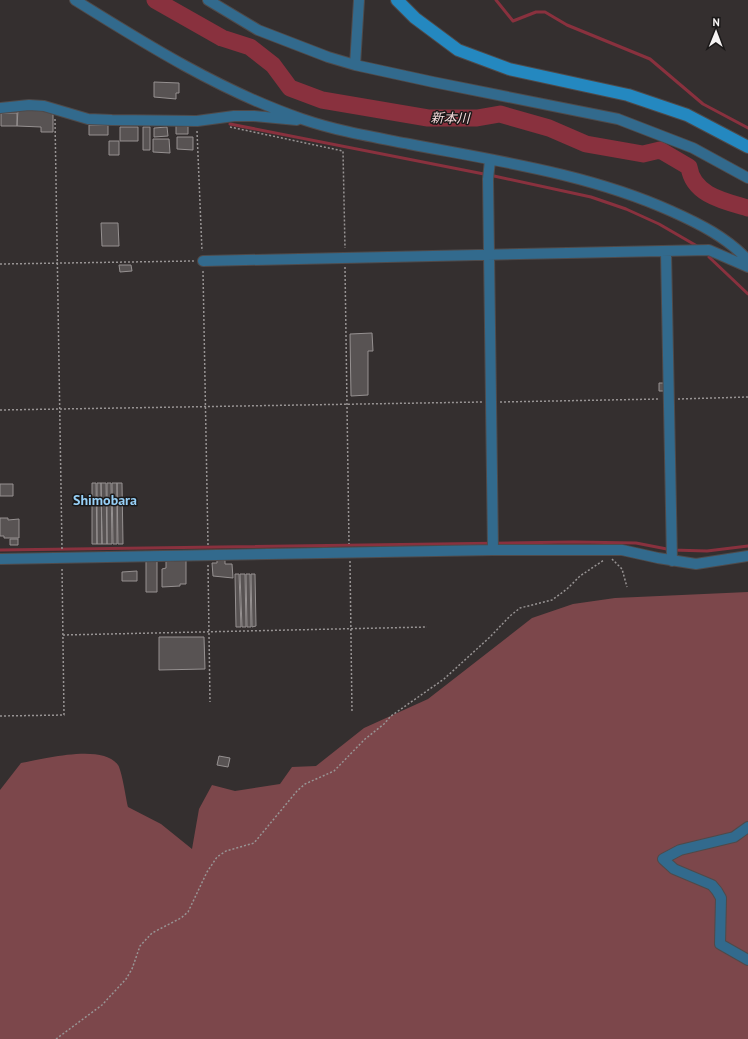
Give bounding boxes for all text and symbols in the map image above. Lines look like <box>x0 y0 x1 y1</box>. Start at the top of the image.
north arrow <box>696 12 736 52</box>
text: N <box>712 15 720 29</box>
water label: 新本川 <box>430 109 472 127</box>
district label: Shimobara <box>73 491 137 509</box>

